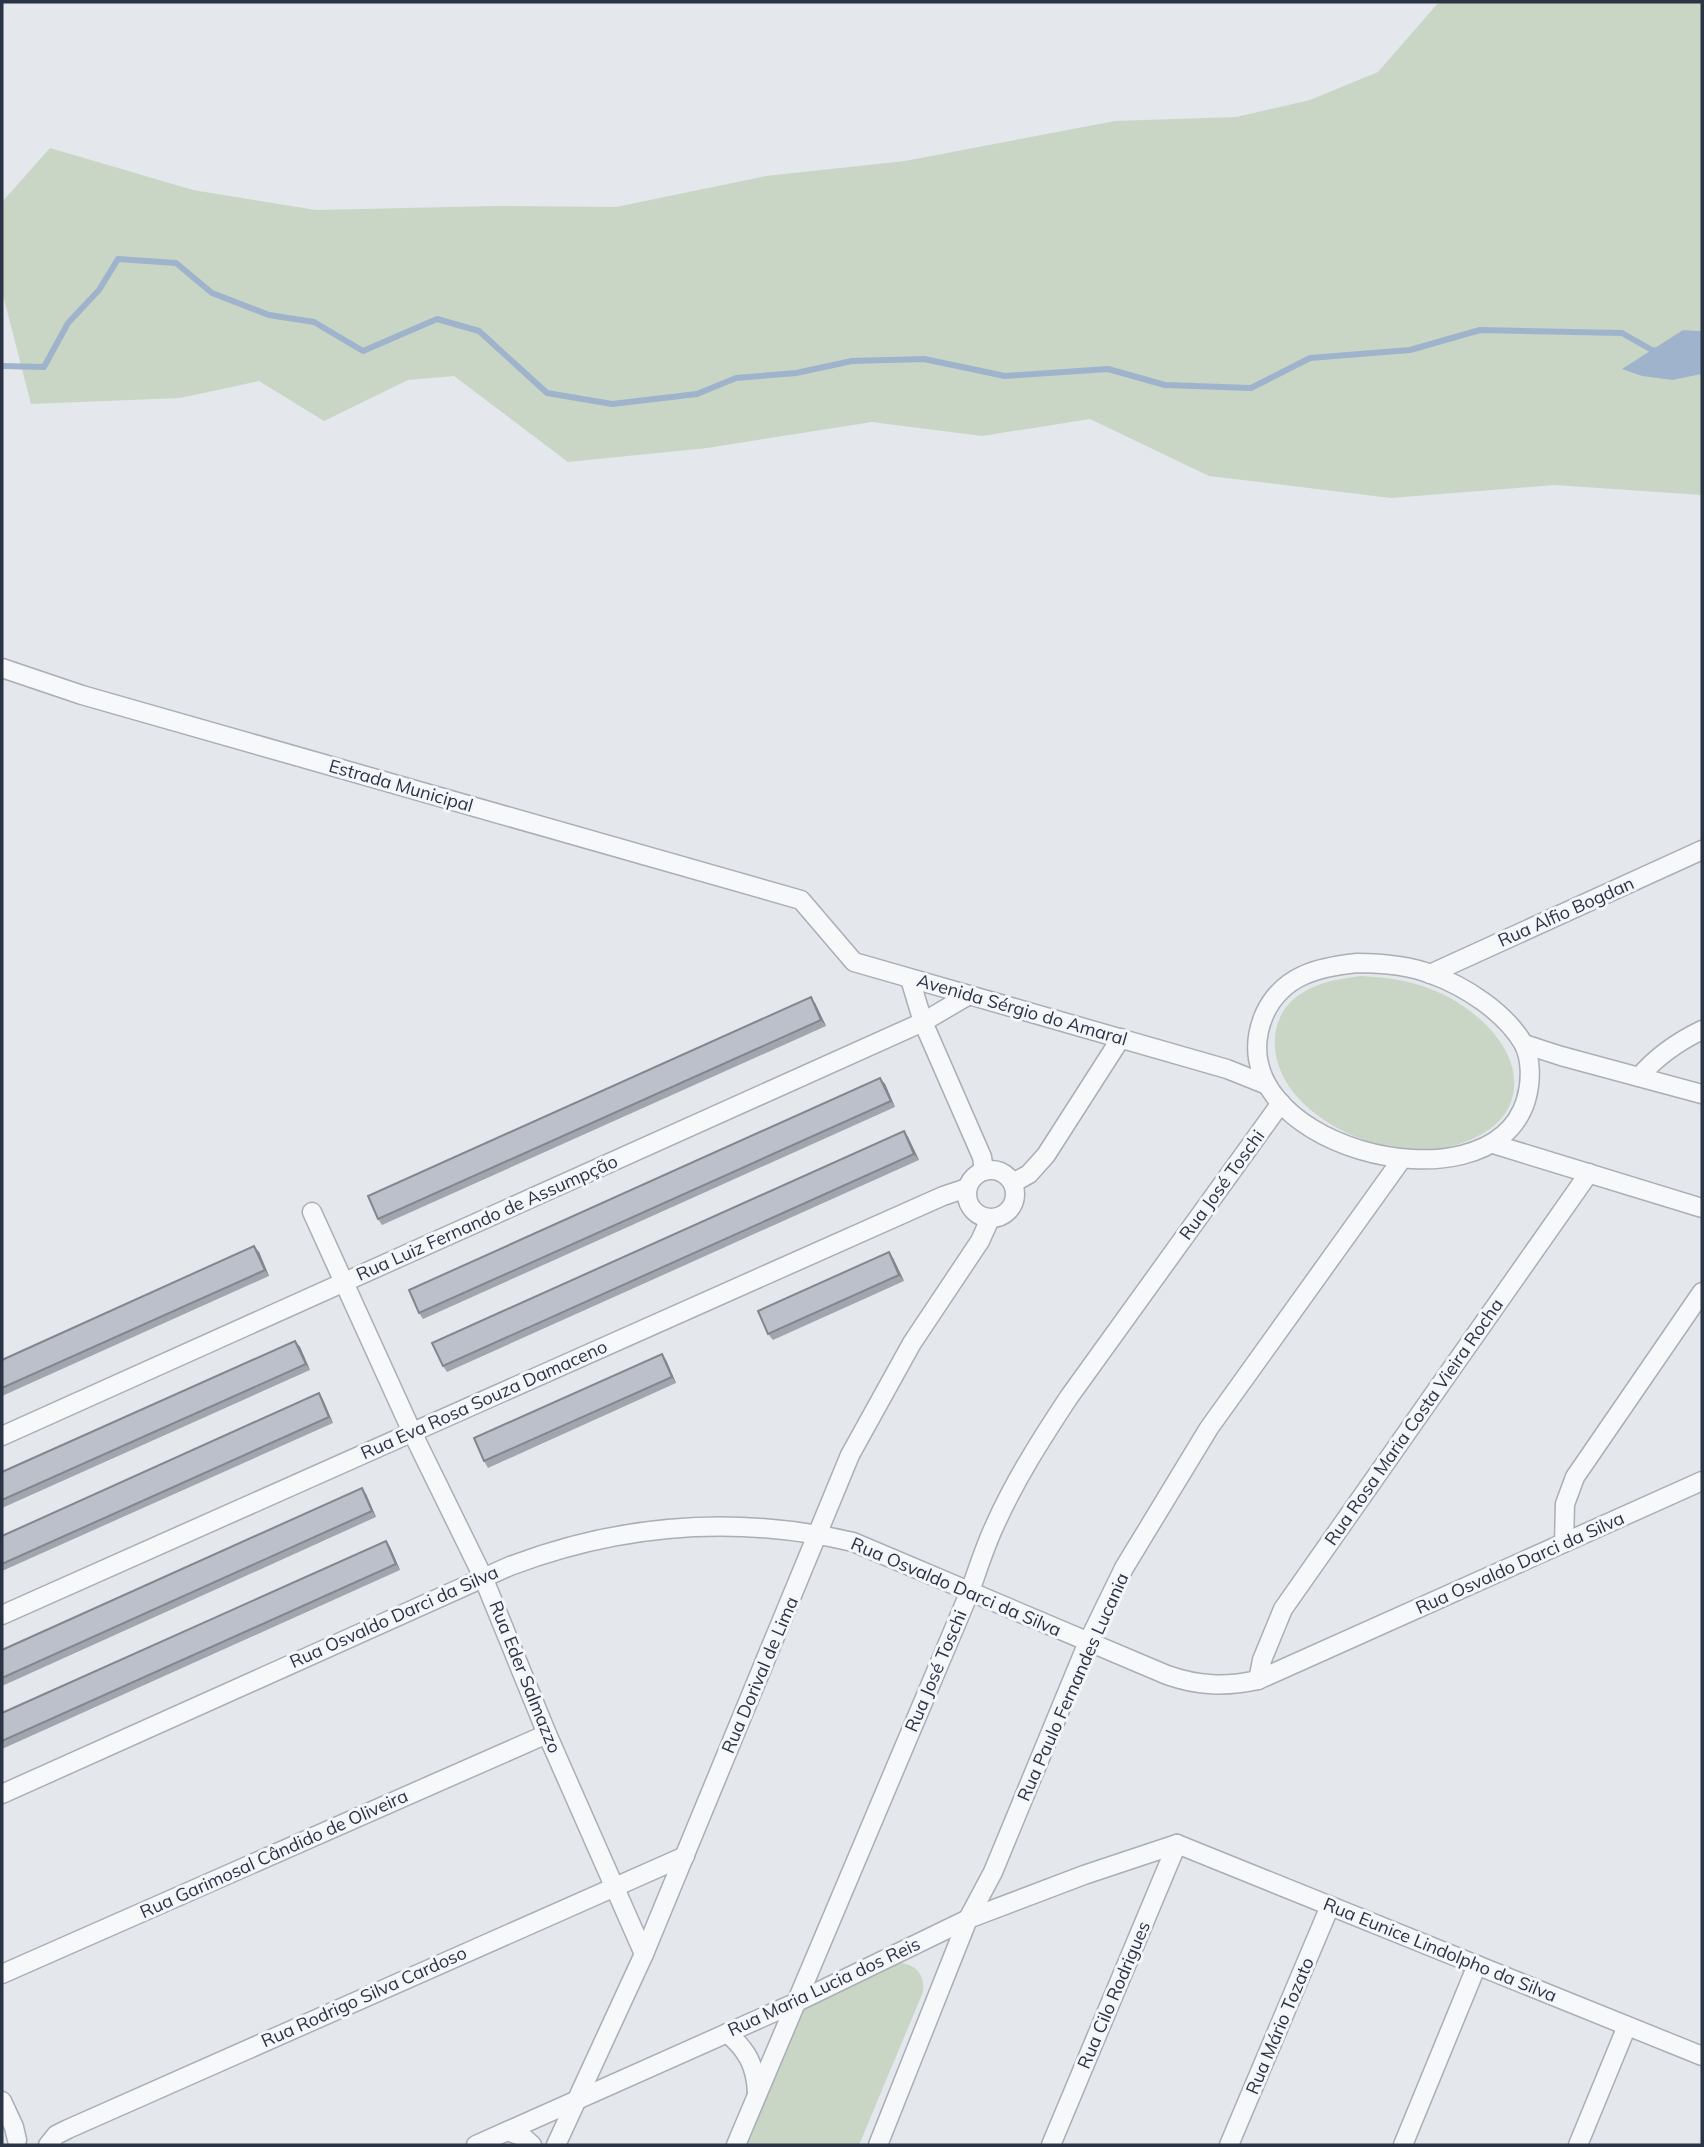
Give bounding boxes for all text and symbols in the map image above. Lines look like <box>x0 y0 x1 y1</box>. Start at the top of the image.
street label: Estrada Municipal <box>326 754 476 817</box>
street label: Rua Alfio Bogdan <box>1494 871 1637 952</box>
street label: Avenida Sérgio do Amaral <box>914 968 1130 1051</box>
street label: Rua José Toschi <box>1174 1125 1269 1244</box>
street label: Rua Luiz Fernando de Assumpção <box>353 1149 621 1286</box>
street label: Rua Rosa Maria Costa Vieira Rocha <box>1319 1294 1508 1550</box>
street label: Rua Eva Rosa Souza Damaceno <box>357 1335 611 1464</box>
street label: Rua Osvaldo Darci da Silva <box>1412 1506 1628 1619</box>
street label: Rua Osvaldo Darci da Silva <box>848 1532 1065 1641</box>
street label: Rua Osvaldo Darci da Silva <box>286 1560 502 1673</box>
street label: Rua Paulo Fernandes Lucania <box>1012 1569 1133 1805</box>
street label: Rua Dorival de Lima <box>716 1593 803 1757</box>
street label: Rua Eder Salmazzo <box>484 1597 567 1756</box>
street label: Rua José Toschi <box>899 1606 972 1735</box>
street label: Rua Garimosal Cândido de Oliveira <box>136 1784 411 1923</box>
street label: Rua Eunice Lindolpho da Silva <box>1320 1892 1560 2007</box>
street label: Rua Cilo Rodrigues <box>1072 1917 1155 2072</box>
street label: Rua Maria Lucia dos Reis <box>724 1932 924 2041</box>
street label: Rua Rodrigo Silva Cardoso <box>257 1941 470 2052</box>
street label: Rua Mário Tozato <box>1240 1954 1319 2098</box>

